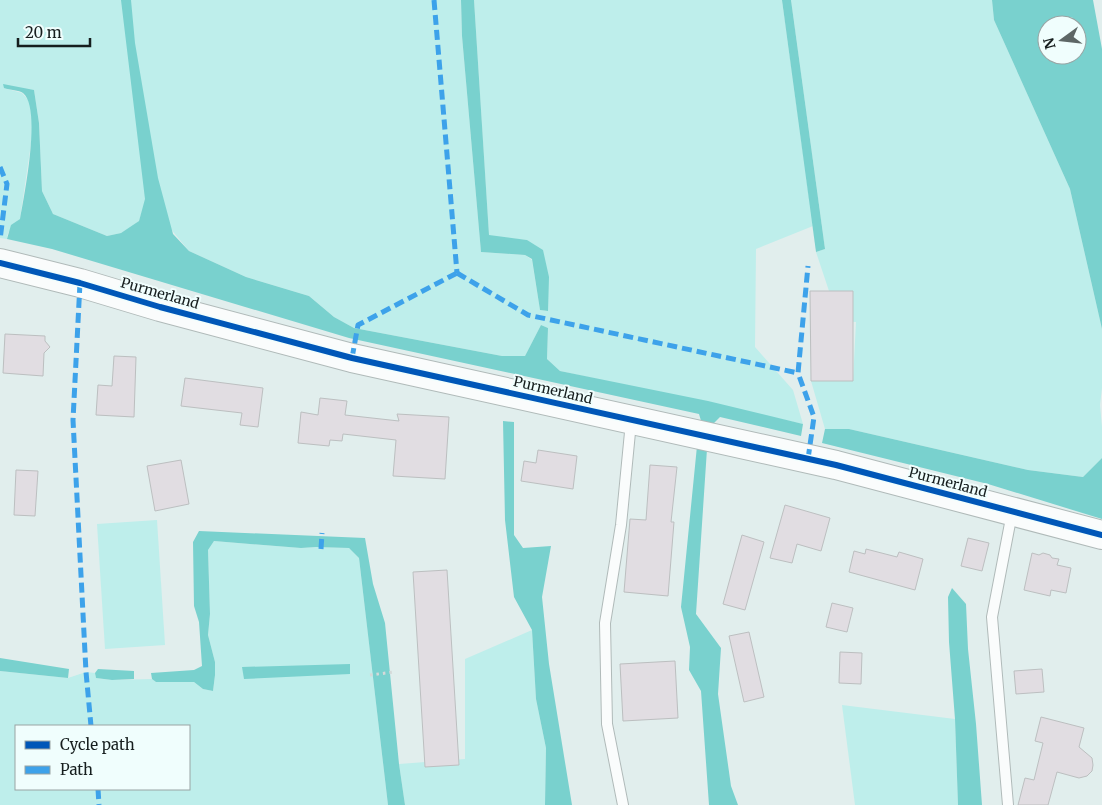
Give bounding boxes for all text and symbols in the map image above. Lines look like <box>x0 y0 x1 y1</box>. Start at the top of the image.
scale bar <box>18 15 90 47</box>
north arrow <box>1037 15 1087 65</box>
text: 20 m <box>25 23 62 42</box>
text: N <box>1039 36 1060 51</box>
street label: Purmerland <box>119 273 202 313</box>
street label: Purmerland <box>512 372 595 408</box>
street label: Purmerland <box>907 463 990 501</box>
legend <box>15 725 190 790</box>
text: Cycle path <box>60 735 135 754</box>
text: Path <box>60 760 93 779</box>

